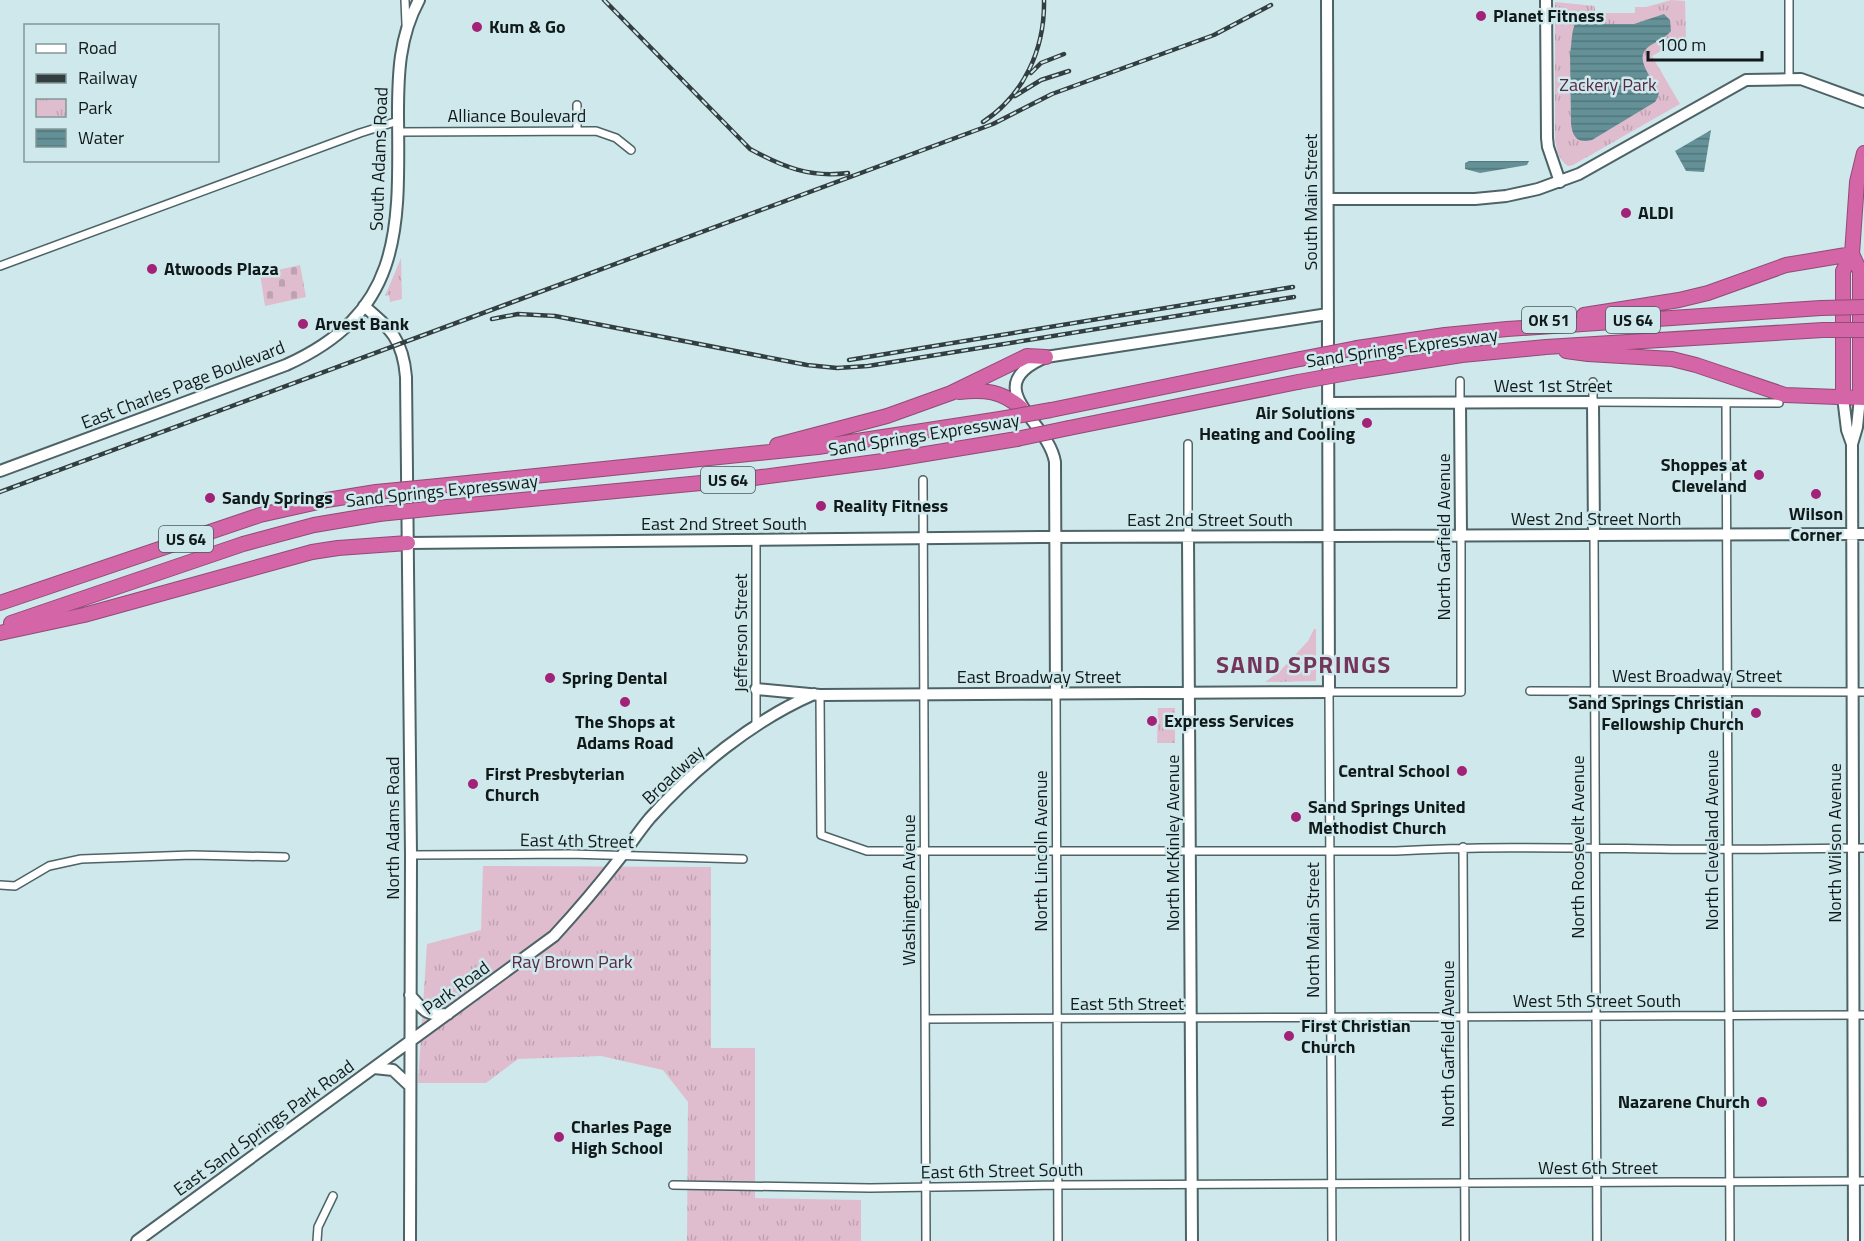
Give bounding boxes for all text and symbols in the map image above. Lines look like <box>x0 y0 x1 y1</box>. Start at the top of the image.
place label: Planet Fitness <box>1493 2 1604 29</box>
marker: Planet Fitness <box>1474 9 1488 23</box>
place label: Kum & Go <box>489 13 566 40</box>
marker: Kum & Go <box>470 20 484 34</box>
legend <box>24 24 219 162</box>
scale bar <box>1648 24 1762 62</box>
text: 100 m <box>1657 31 1706 58</box>
text: Road <box>78 34 117 61</box>
text: Railway <box>78 64 138 91</box>
park label: Zackery Park <box>1559 71 1657 98</box>
street label: South Adams Road <box>362 86 395 232</box>
text: Park <box>78 94 113 121</box>
street label: Alliance Boulevard <box>448 102 586 129</box>
text: Water <box>78 124 124 151</box>
street label: South Main Street <box>1297 133 1324 270</box>
place label: ALDI <box>1638 199 1674 226</box>
marker: ALDI <box>1619 206 1633 220</box>
place label: Atwoods Plaza <box>164 255 279 282</box>
marker: Atwoods Plaza <box>145 262 159 276</box>
road number: OK 51 <box>1522 307 1576 333</box>
road number: US 64 <box>1606 307 1660 333</box>
place label: Arvest Bank <box>315 310 410 337</box>
marker: Arvest Bank <box>296 317 310 331</box>
street label: Sand Springs Expressway <box>1304 321 1500 374</box>
street label: East Charles Page Boulevard <box>77 333 289 436</box>
street label: West 1st Street <box>1494 372 1613 399</box>
place label: Air Solutions Heating and Cooling <box>1199 399 1355 447</box>
street label: Sand Springs Expressway <box>826 406 1022 463</box>
marker: Air Solutions Heating and Cooling <box>1360 416 1374 430</box>
place label: Shoppes at Cleveland <box>1661 451 1747 499</box>
street label: North Garfield Avenue <box>1430 453 1457 621</box>
street label: Sand Springs Expressway <box>344 467 540 514</box>
road number: US 64 <box>701 467 755 493</box>
marker: Shoppes at Cleveland <box>1752 468 1766 482</box>
place label: Sandy Springs <box>222 484 333 511</box>
marker: Wilson Corner <box>1809 487 1823 501</box>
marker: Sandy Springs <box>203 491 217 505</box>
place label: Reality Fitness <box>833 492 948 519</box>
marker: Reality Fitness <box>814 499 828 513</box>
place label: Wilson Corner <box>1789 500 1843 548</box>
street label: West 2nd Street North <box>1511 505 1681 532</box>
street label: East 2nd Street South <box>1127 506 1293 533</box>
street label: East 2nd Street South <box>641 510 807 537</box>
road number: US 64 <box>159 526 213 552</box>
street label: Jefferson Street <box>727 573 754 693</box>
district label: SAND SPRINGS <box>1216 646 1392 682</box>
street label: West Broadway Street <box>1612 662 1783 689</box>
street label: East Broadway Street <box>957 663 1122 690</box>
place label: Spring Dental <box>562 664 668 691</box>
marker: Spring Dental <box>543 671 557 685</box>
place label: Sand Springs Christian Fellowship Church <box>1568 689 1744 737</box>
marker: The Shops at Adams Road <box>618 695 632 709</box>
marker: Sand Springs Christian Fellowship Church <box>1749 706 1763 720</box>
place label: Express Services <box>1164 707 1294 734</box>
place label: The Shops at Adams Road <box>575 708 675 756</box>
marker: Express Services <box>1145 714 1159 728</box>
street label: Broadway <box>636 738 710 811</box>
street label: North Cleveland Avenue <box>1698 750 1725 930</box>
street label: North McKinley Avenue <box>1159 755 1186 931</box>
street label: North Roosevelt Avenue <box>1564 755 1591 939</box>
street label: North Adams Road <box>379 756 406 900</box>
place label: Central School <box>1338 757 1450 784</box>
place label: First Presbyterian Church <box>485 760 625 808</box>
street label: North Wilson Avenue <box>1821 763 1848 923</box>
marker: Central School <box>1455 764 1469 778</box>
street label: North Lincoln Avenue <box>1027 770 1054 932</box>
marker: First Presbyterian Church <box>466 777 480 791</box>
place label: Sand Springs United Methodist Church <box>1308 793 1466 841</box>
marker: Sand Springs United Methodist Church <box>1289 810 1303 824</box>
street label: Washington Avenue <box>895 814 922 966</box>
street label: East 4th Street <box>520 826 635 855</box>
street label: North Main Street <box>1299 861 1326 998</box>
park label: Ray Brown Park <box>511 948 633 975</box>
street label: Park Road <box>416 954 495 1021</box>
street label: North Garfield Avenue <box>1434 960 1461 1128</box>
street label: West 5th Street South <box>1513 987 1681 1014</box>
street label: East 5th Street <box>1070 990 1185 1017</box>
place label: First Christian Church <box>1301 1012 1411 1060</box>
marker: First Christian Church <box>1282 1029 1296 1043</box>
street label: East Sand Springs Park Road <box>168 1053 360 1202</box>
place label: Nazarene Church <box>1618 1088 1750 1115</box>
marker: Nazarene Church <box>1755 1095 1769 1109</box>
place label: Charles Page High School <box>571 1113 672 1161</box>
marker: Charles Page High School <box>552 1130 566 1144</box>
street label: West 6th Street <box>1538 1154 1659 1181</box>
street label: East 6th Street South <box>920 1156 1084 1185</box>

